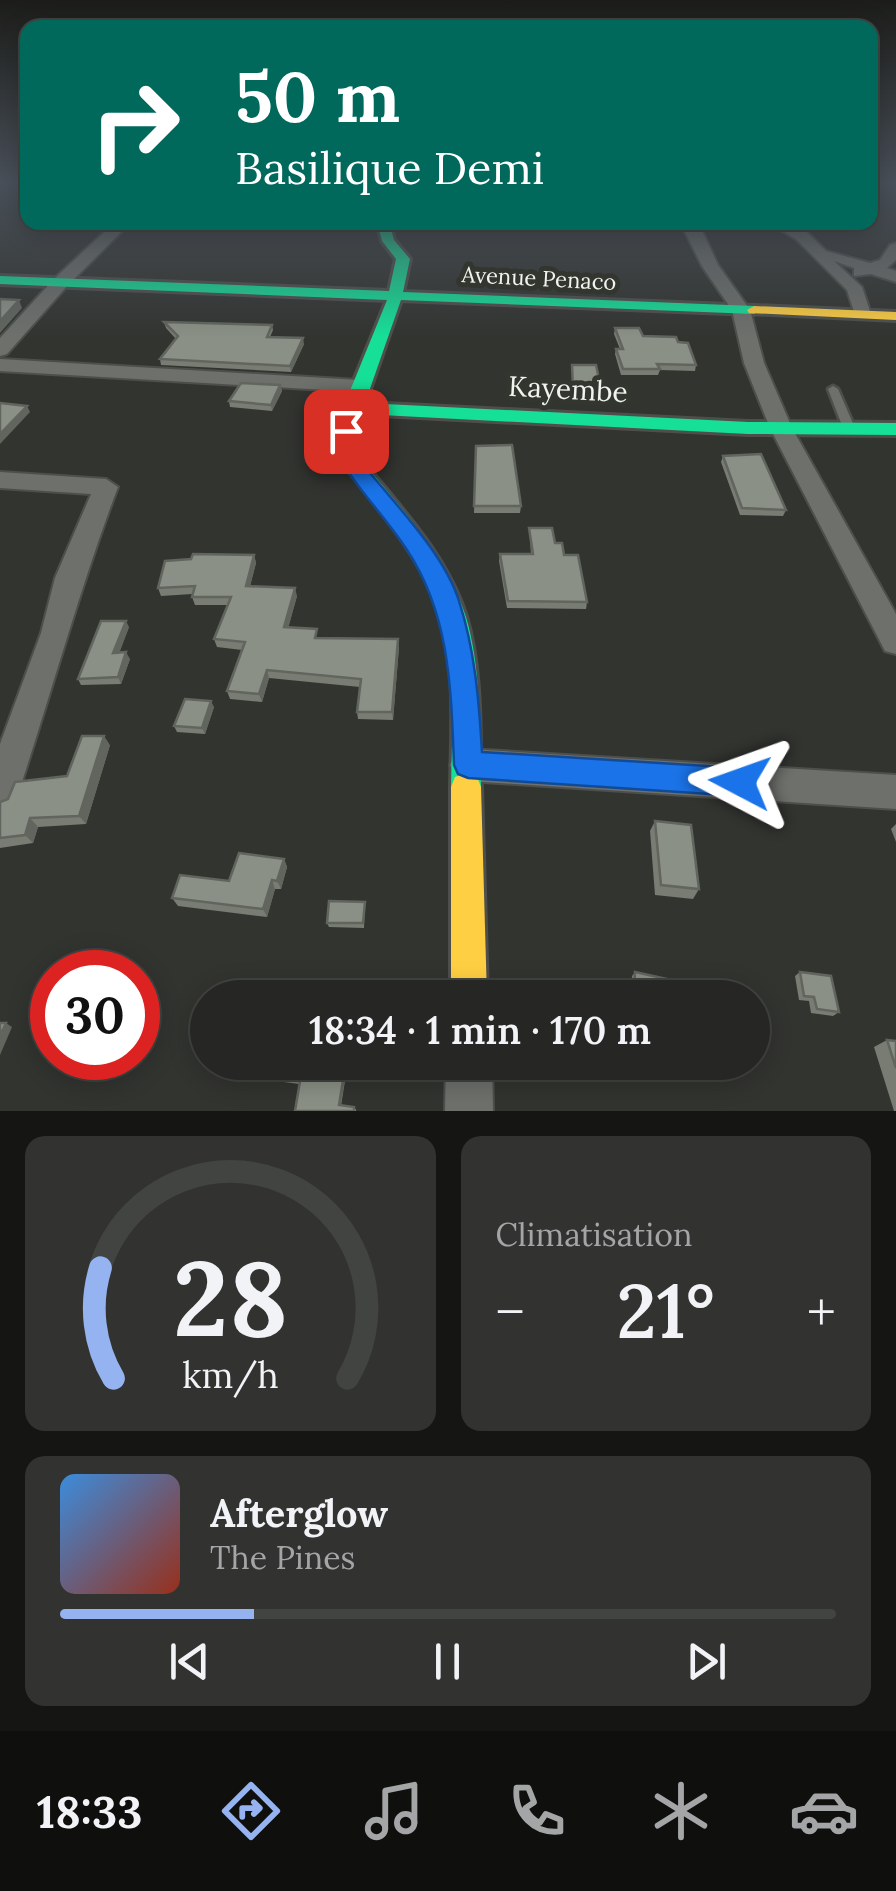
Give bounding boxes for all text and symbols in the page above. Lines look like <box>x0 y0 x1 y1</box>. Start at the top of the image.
text: 50 m <box>235 52 400 141</box>
icon: right <box>70 60 200 190</box>
text: Basilique Demi <box>235 139 544 196</box>
street label: Avenue Penaco <box>460 260 617 296</box>
street label: Kayembe <box>507 368 629 410</box>
pin <box>304 389 389 474</box>
icon: arrive <box>319 404 374 459</box>
position arrow <box>688 730 792 834</box>
speed limit sign: 30 <box>30 950 160 1080</box>
text: 18:34 · 1 min · 170 m <box>309 1006 651 1054</box>
text: Climatisation <box>496 1214 692 1255</box>
text: 28 <box>173 1231 288 1364</box>
text: 21° <box>616 1263 715 1359</box>
text: − <box>496 1277 525 1347</box>
text: + <box>807 1277 836 1347</box>
text: km/h <box>182 1352 279 1398</box>
text: Afterglow <box>210 1489 388 1537</box>
text: The Pines <box>210 1537 355 1578</box>
icon: previous <box>162 1634 217 1689</box>
icon: pause <box>420 1634 475 1689</box>
icon: next <box>679 1634 734 1689</box>
icon: directions <box>216 1776 286 1846</box>
icon: music <box>359 1776 429 1846</box>
icon: phone <box>502 1776 572 1846</box>
icon: climate <box>646 1776 716 1846</box>
icon: car <box>789 1776 859 1846</box>
text: 18:33 <box>37 1783 142 1840</box>

